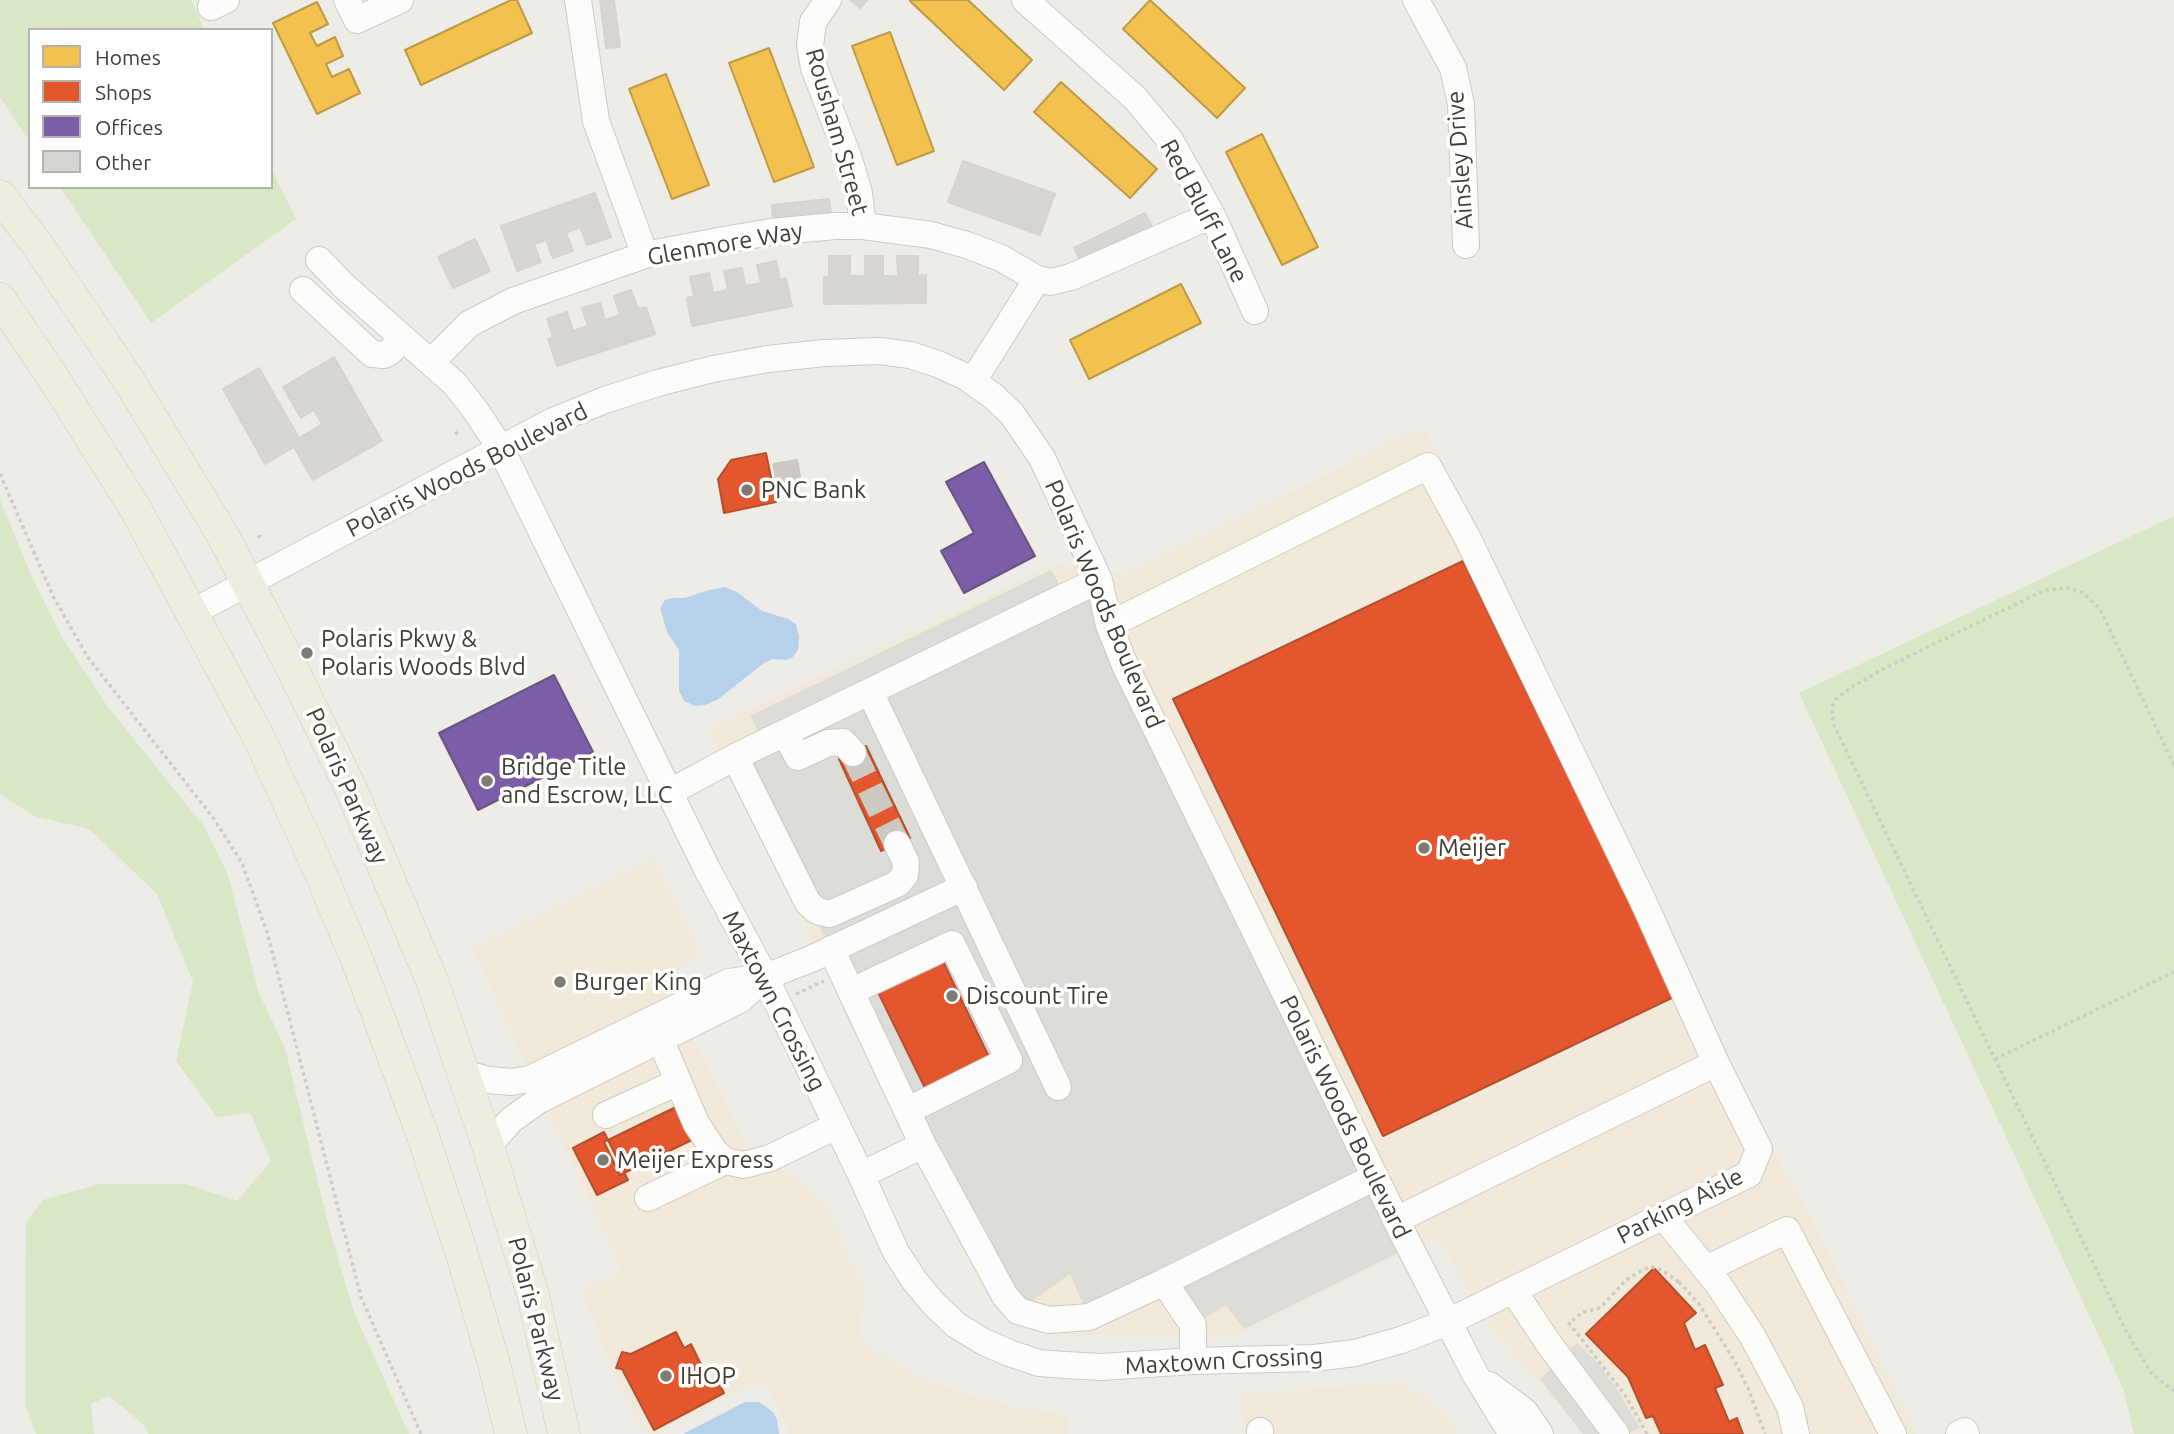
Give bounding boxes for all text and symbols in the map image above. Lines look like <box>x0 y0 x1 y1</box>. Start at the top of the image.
legend <box>28 28 273 189</box>
text: Homes <box>95 45 161 69</box>
street label: Rousham Street <box>799 45 875 219</box>
text: Shops <box>95 80 152 104</box>
street label: Ainsley Drive <box>1441 90 1479 230</box>
text: Offices <box>95 115 163 139</box>
street label: Red Bluff Lane <box>1154 134 1254 288</box>
text: Other <box>95 150 151 174</box>
street label: Glenmore Way <box>645 216 805 272</box>
street label: Polaris Woods Boulevard <box>341 397 593 543</box>
street label: Polaris Woods Boulevard <box>1039 475 1169 733</box>
place label: PNC Bank <box>761 476 866 504</box>
marker: PNC Bank <box>739 482 755 498</box>
place label: Polaris Pkwy & Polaris Woods Blvd <box>321 625 526 681</box>
marker: Polaris Pkwy & Polaris Woods Blvd <box>299 645 315 661</box>
street label: Polaris Parkway <box>300 703 394 869</box>
place label: Bridge Title and Escrow, LLC <box>501 753 673 809</box>
marker: Bridge Title and Escrow, LLC <box>479 773 495 789</box>
place label: Meijer <box>1438 834 1506 862</box>
marker: Meijer <box>1416 840 1432 856</box>
street label: Maxtown Crossing <box>716 906 832 1096</box>
place label: Burger King <box>574 968 702 996</box>
marker: Burger King <box>552 974 568 990</box>
place label: Discount Tire <box>966 982 1109 1010</box>
marker: Discount Tire <box>944 988 960 1004</box>
street label: Polaris Woods Boulevard <box>1273 991 1417 1243</box>
place label: Meijer Express <box>617 1146 774 1174</box>
marker: Meijer Express <box>595 1152 611 1168</box>
street label: Parking Aisle <box>1612 1162 1748 1250</box>
street label: Polaris Parkway <box>502 1234 570 1404</box>
street label: Maxtown Crossing <box>1124 1341 1324 1381</box>
place label: IHOP <box>680 1362 736 1390</box>
marker: IHOP <box>658 1368 674 1384</box>

